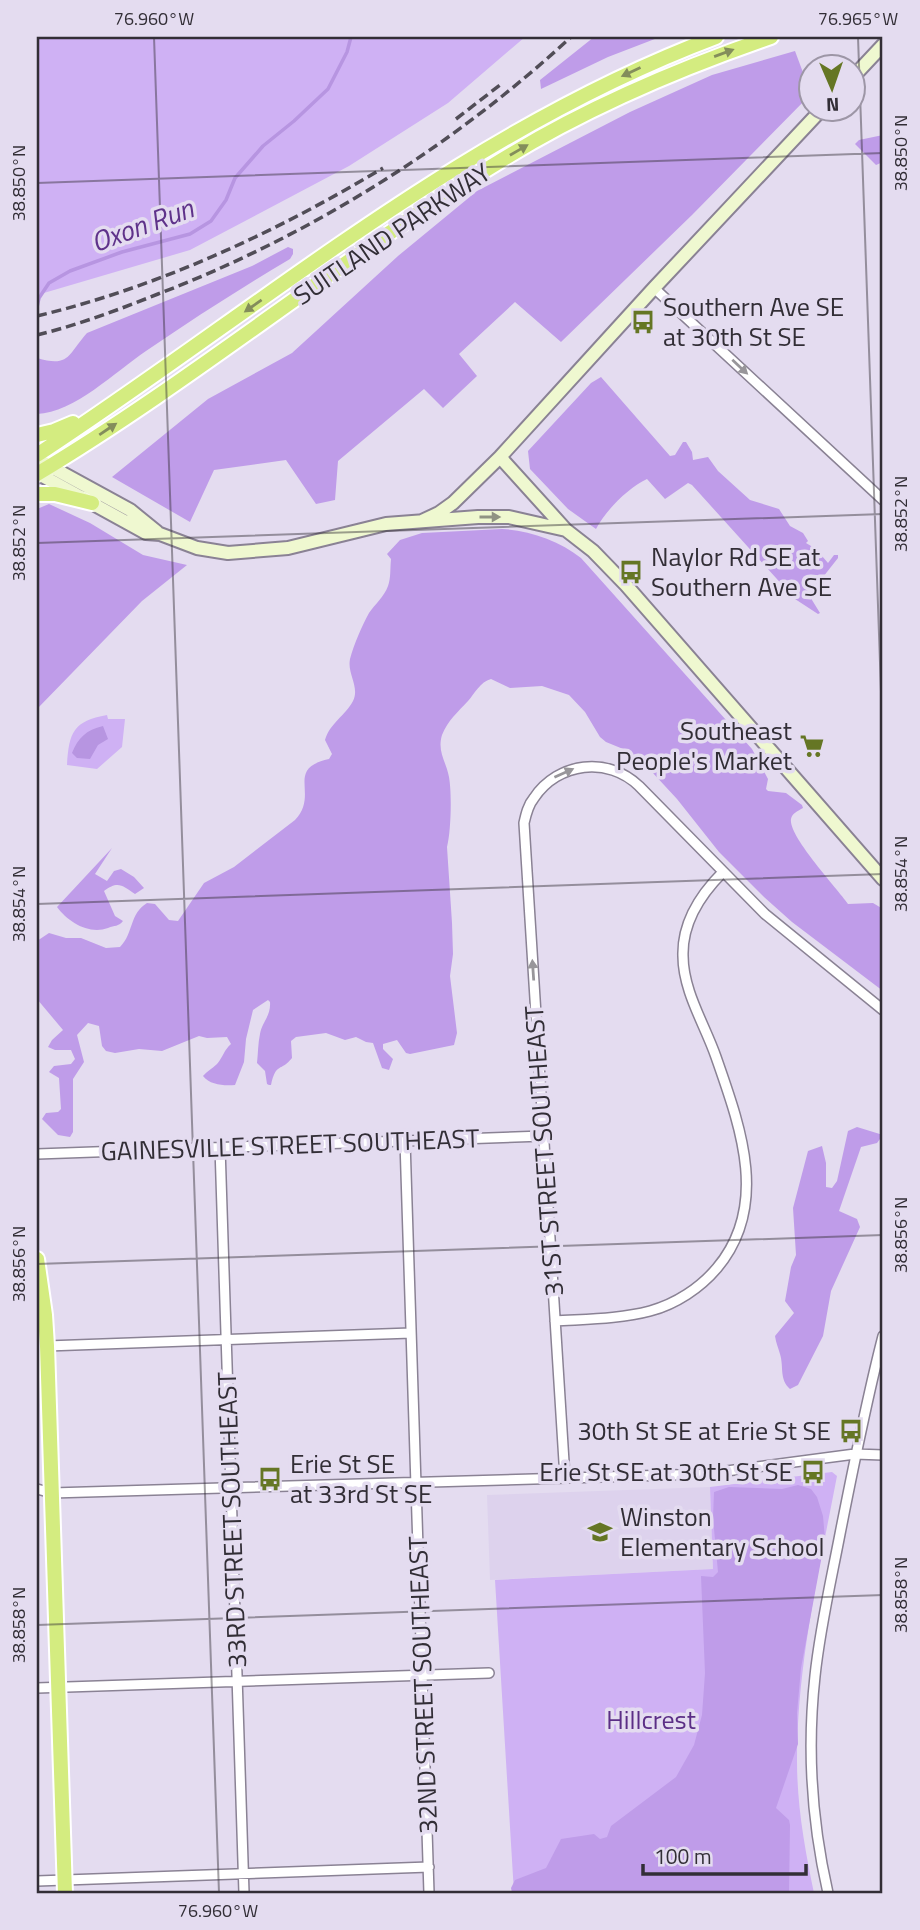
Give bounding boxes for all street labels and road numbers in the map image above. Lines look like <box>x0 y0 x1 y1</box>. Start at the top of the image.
street label: SUITLAND PARKWAY <box>285 153 498 314</box>
street label: 31ST STREET SOUTHEAST <box>514 1004 573 1298</box>
street label: GAINESVILLE STREET SOUTHEAST <box>100 1118 480 1171</box>
street label: 33RD STREET SOUTHEAST <box>207 1371 256 1669</box>
street label: 32ND STREET SOUTHEAST <box>398 1535 447 1835</box>

